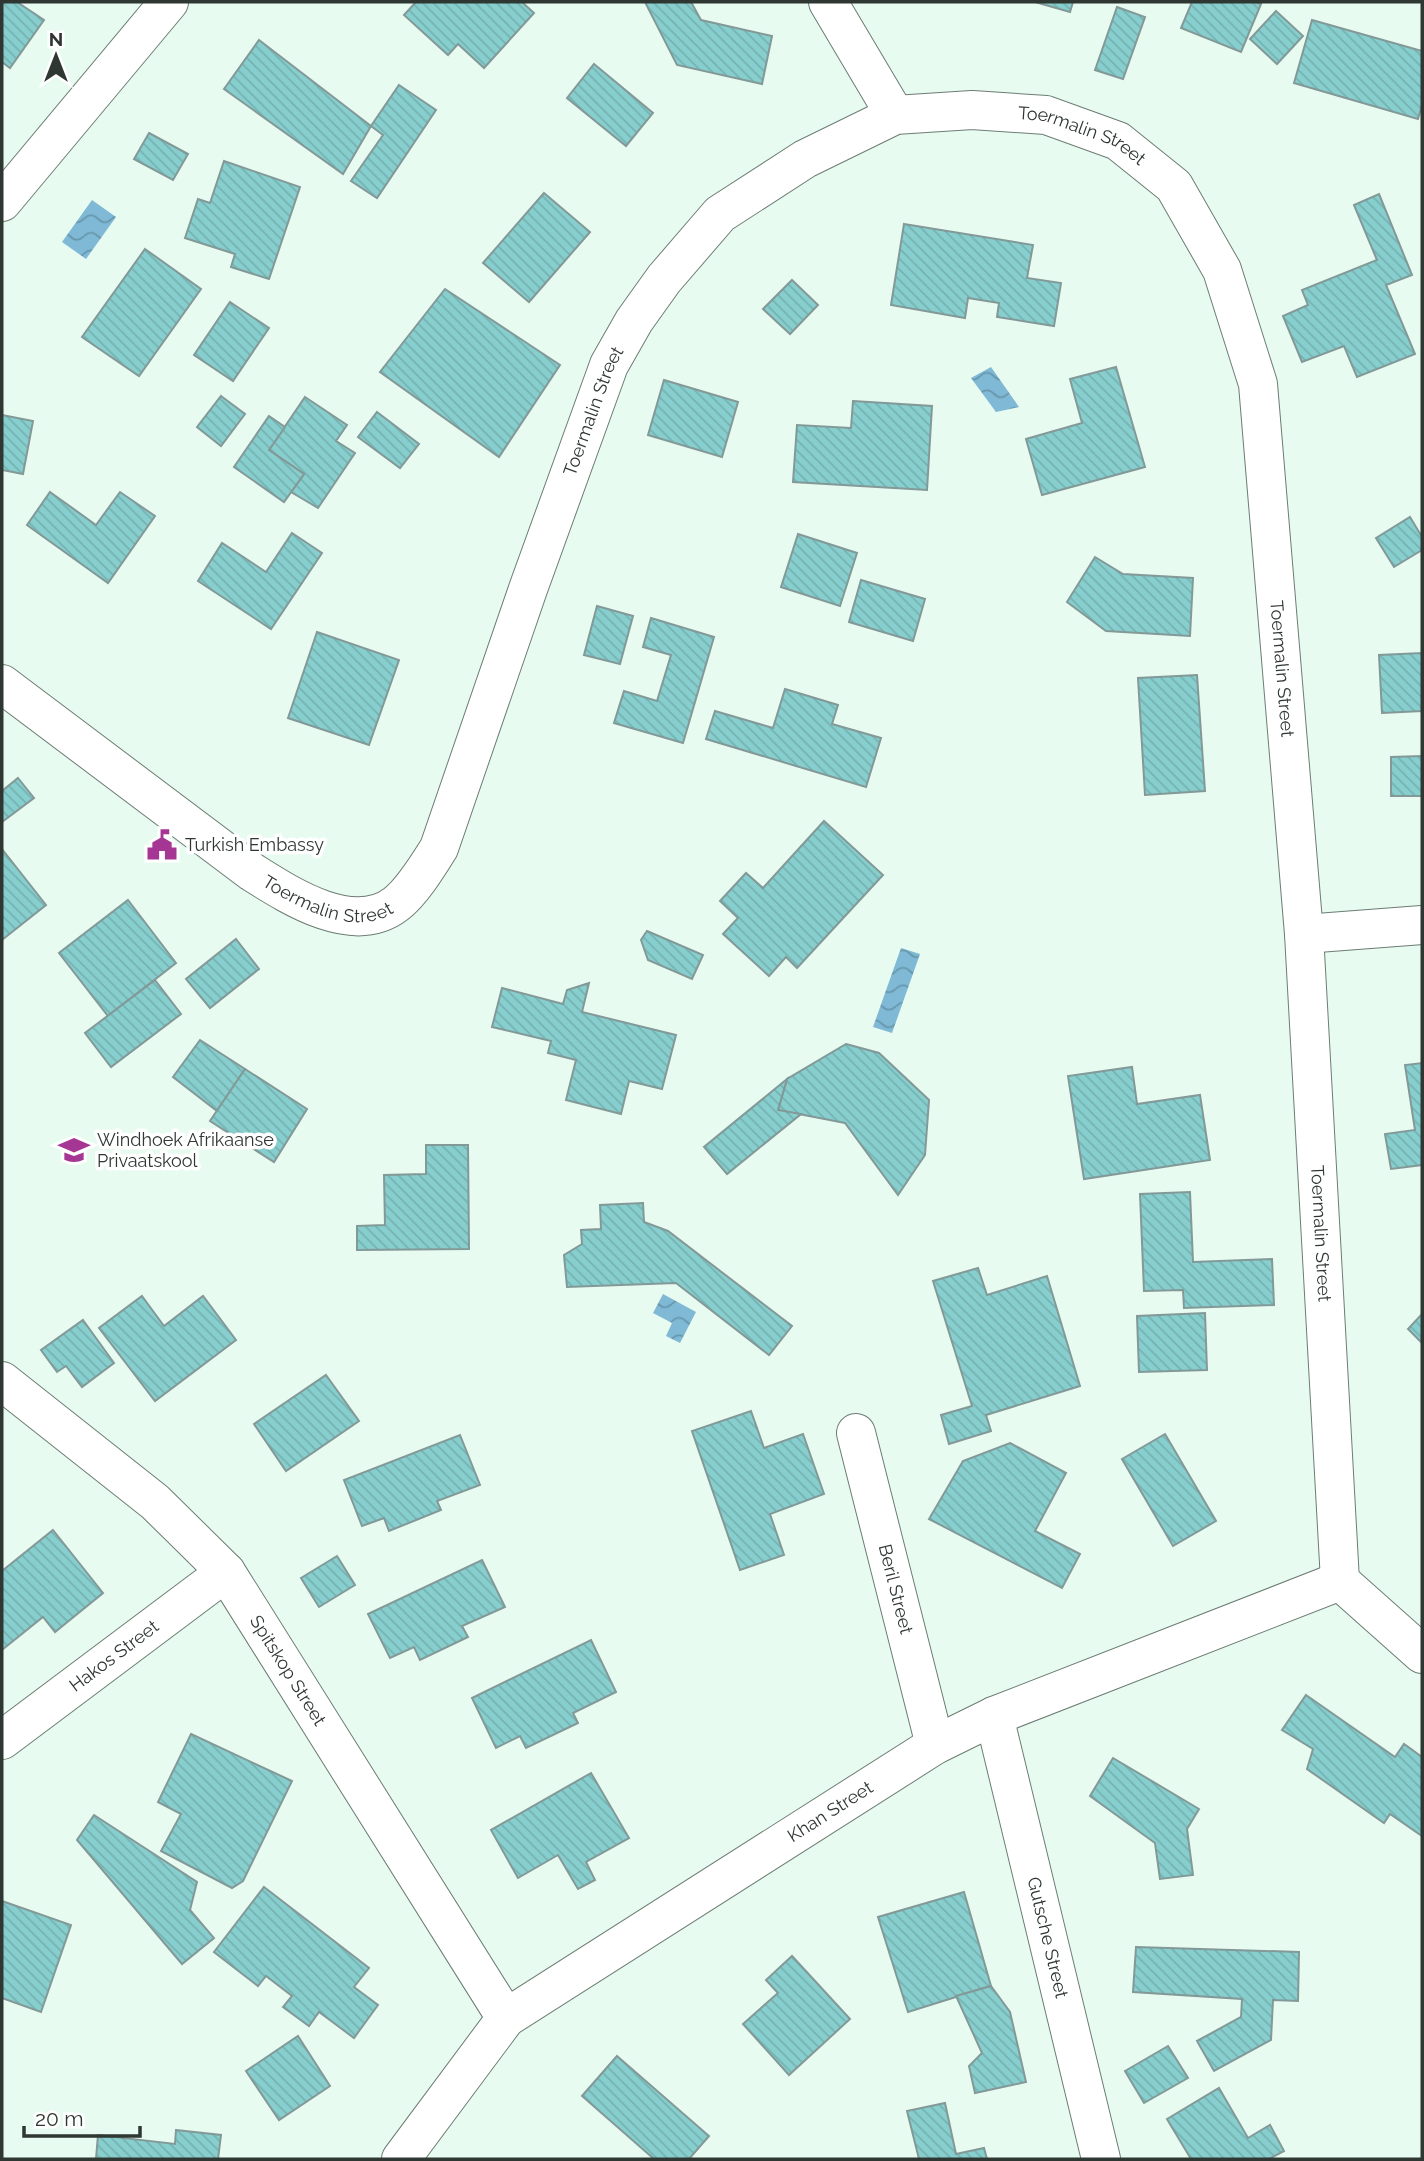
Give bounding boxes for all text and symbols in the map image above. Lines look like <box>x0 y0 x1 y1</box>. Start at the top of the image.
north arrow <box>21 21 91 91</box>
text: N <box>49 28 63 50</box>
street label: Toermalin Street <box>1017 102 1150 169</box>
street label: Toermalin Street <box>559 342 627 479</box>
street label: Toermalin Street <box>1266 600 1298 738</box>
public building icon: Turkish Embassy <box>145 828 179 862</box>
place label: Turkish Embassy <box>185 834 324 855</box>
street label: Toermalin Street <box>259 870 397 926</box>
place label: Windhoek Afrikaanse Privaatskool <box>97 1129 274 1171</box>
school or university icon: Windhoek Afrikaanse Privaatskool <box>57 1133 91 1167</box>
street label: Toermalin Street <box>1307 1164 1335 1302</box>
street label: Beril Street <box>875 1542 917 1636</box>
street label: Spitskop Street <box>246 1611 331 1729</box>
street label: Hakos Street <box>65 1615 162 1696</box>
street label: Khan Street <box>783 1776 876 1846</box>
street label: Gutsche Street <box>1023 1875 1073 2000</box>
scale bar <box>24 2094 140 2138</box>
text: 20 m <box>35 2106 83 2131</box>

